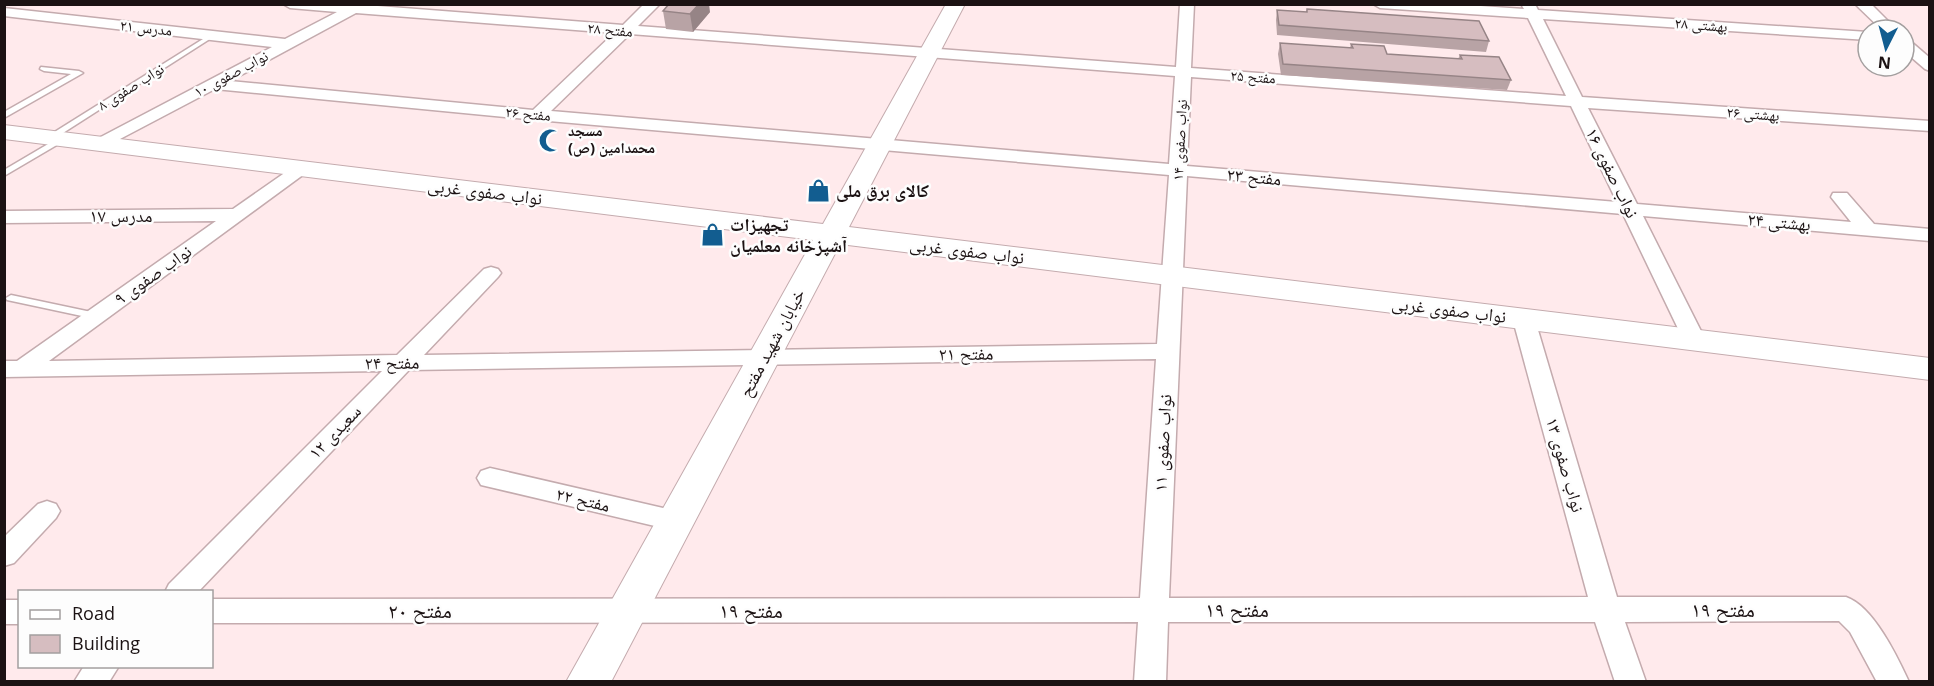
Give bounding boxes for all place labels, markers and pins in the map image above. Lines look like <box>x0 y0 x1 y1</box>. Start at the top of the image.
place label: مسجد محمدامین (ص) <box>568 120 655 157</box>
mosque icon: مسجد محمدامین (ص) <box>537 127 563 153</box>
shop icon: کالای برق ملی <box>805 178 831 204</box>
place label: کالای برق ملی <box>836 178 929 202</box>
place label: تجهيزات آشپزخانه معلمیان <box>730 212 847 257</box>
shop icon: تجهيزات آشپزخانه معلمیان <box>699 222 725 248</box>

